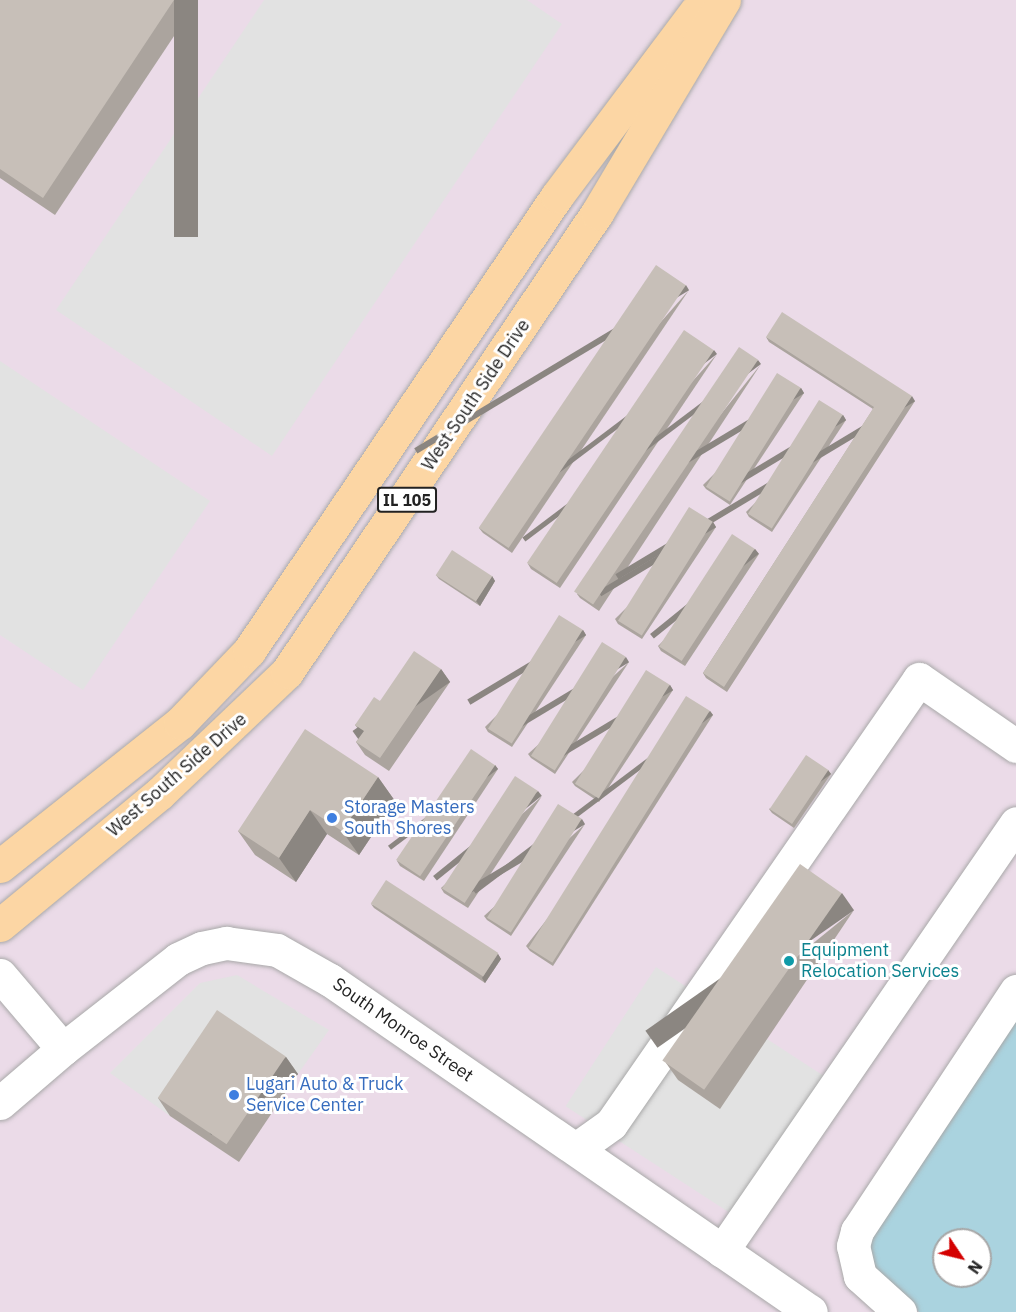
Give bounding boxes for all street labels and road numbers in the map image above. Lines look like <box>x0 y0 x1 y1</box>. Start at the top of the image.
street label: West South Side Drive <box>417 315 535 475</box>
road number: IL 105 <box>377 487 437 513</box>
street label: West South Side Drive <box>103 709 251 841</box>
street label: South Monroe Street <box>329 973 477 1087</box>

